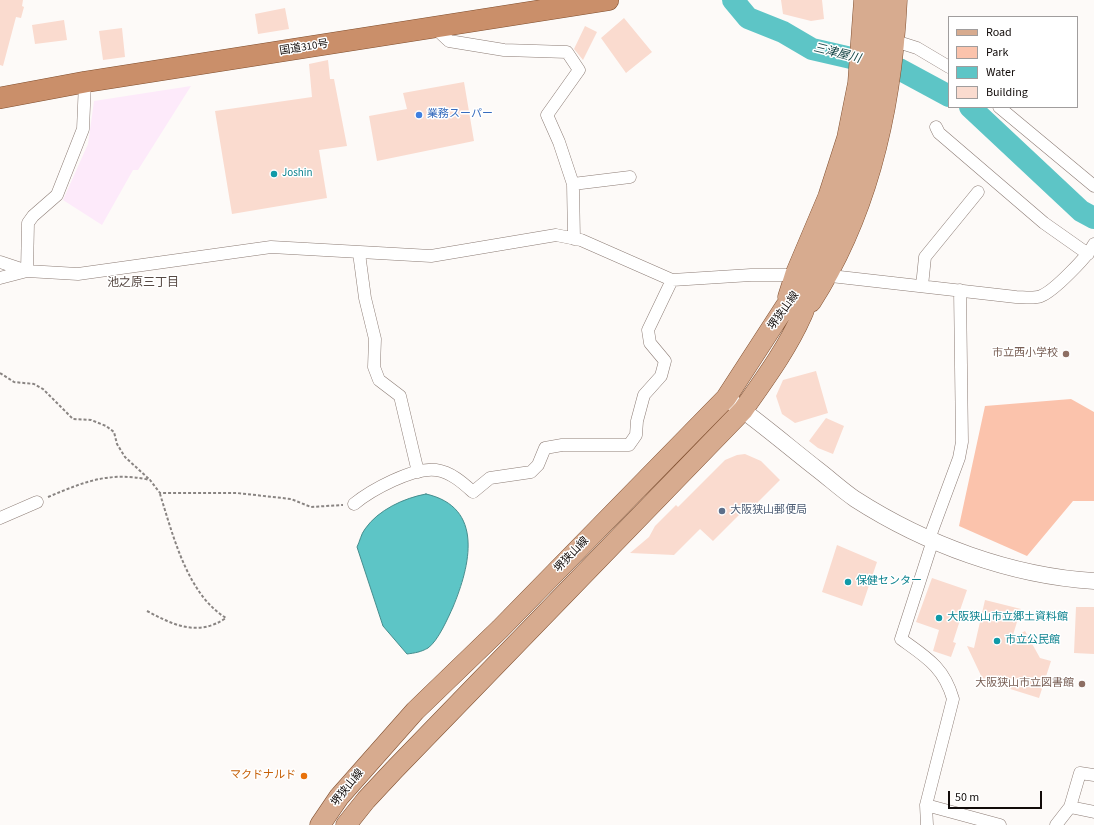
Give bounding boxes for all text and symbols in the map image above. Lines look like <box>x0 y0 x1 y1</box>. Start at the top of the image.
legend <box>948 16 1078 108</box>
text: Road <box>986 24 1012 41</box>
street label: 国道310号 <box>279 38 329 58</box>
water label: 三津屋川 <box>812 41 862 67</box>
text: Park <box>986 44 1008 61</box>
text: Water <box>986 64 1015 81</box>
text: Building <box>986 84 1028 101</box>
place label: 業務スーパー <box>427 108 493 122</box>
marker: 業務スーパー <box>414 110 424 120</box>
place label: Joshin <box>282 167 313 181</box>
marker: Joshin <box>269 169 279 179</box>
district label: 池之原三丁目 <box>107 276 179 290</box>
street label: 堺狭山線 <box>766 289 802 333</box>
place label: 市立西小学校 <box>992 347 1058 361</box>
marker: 市立西小学校 <box>1061 349 1071 359</box>
place label: 大阪狭山郵便局 <box>730 504 807 518</box>
marker: 大阪狭山郵便局 <box>717 506 727 516</box>
street label: 堺狭山線 <box>552 535 592 575</box>
place label: 保健センター <box>856 575 922 589</box>
marker: 保健センター <box>843 577 853 587</box>
place label: 大阪狭山市立郷土資料館 <box>947 611 1068 625</box>
marker: 大阪狭山市立郷土資料館 <box>934 613 944 623</box>
place label: 市立公民館 <box>1005 634 1060 648</box>
marker: 市立公民館 <box>992 636 1002 646</box>
place label: 大阪狭山市立図書館 <box>975 677 1074 691</box>
marker: 大阪狭山市立図書館 <box>1077 679 1087 689</box>
street label: 堺狭山線 <box>329 767 367 809</box>
place label: マクドナルド <box>230 769 296 783</box>
marker: マクドナルド <box>299 771 309 781</box>
scale bar <box>950 783 1044 809</box>
text: 50 m <box>955 789 979 806</box>

